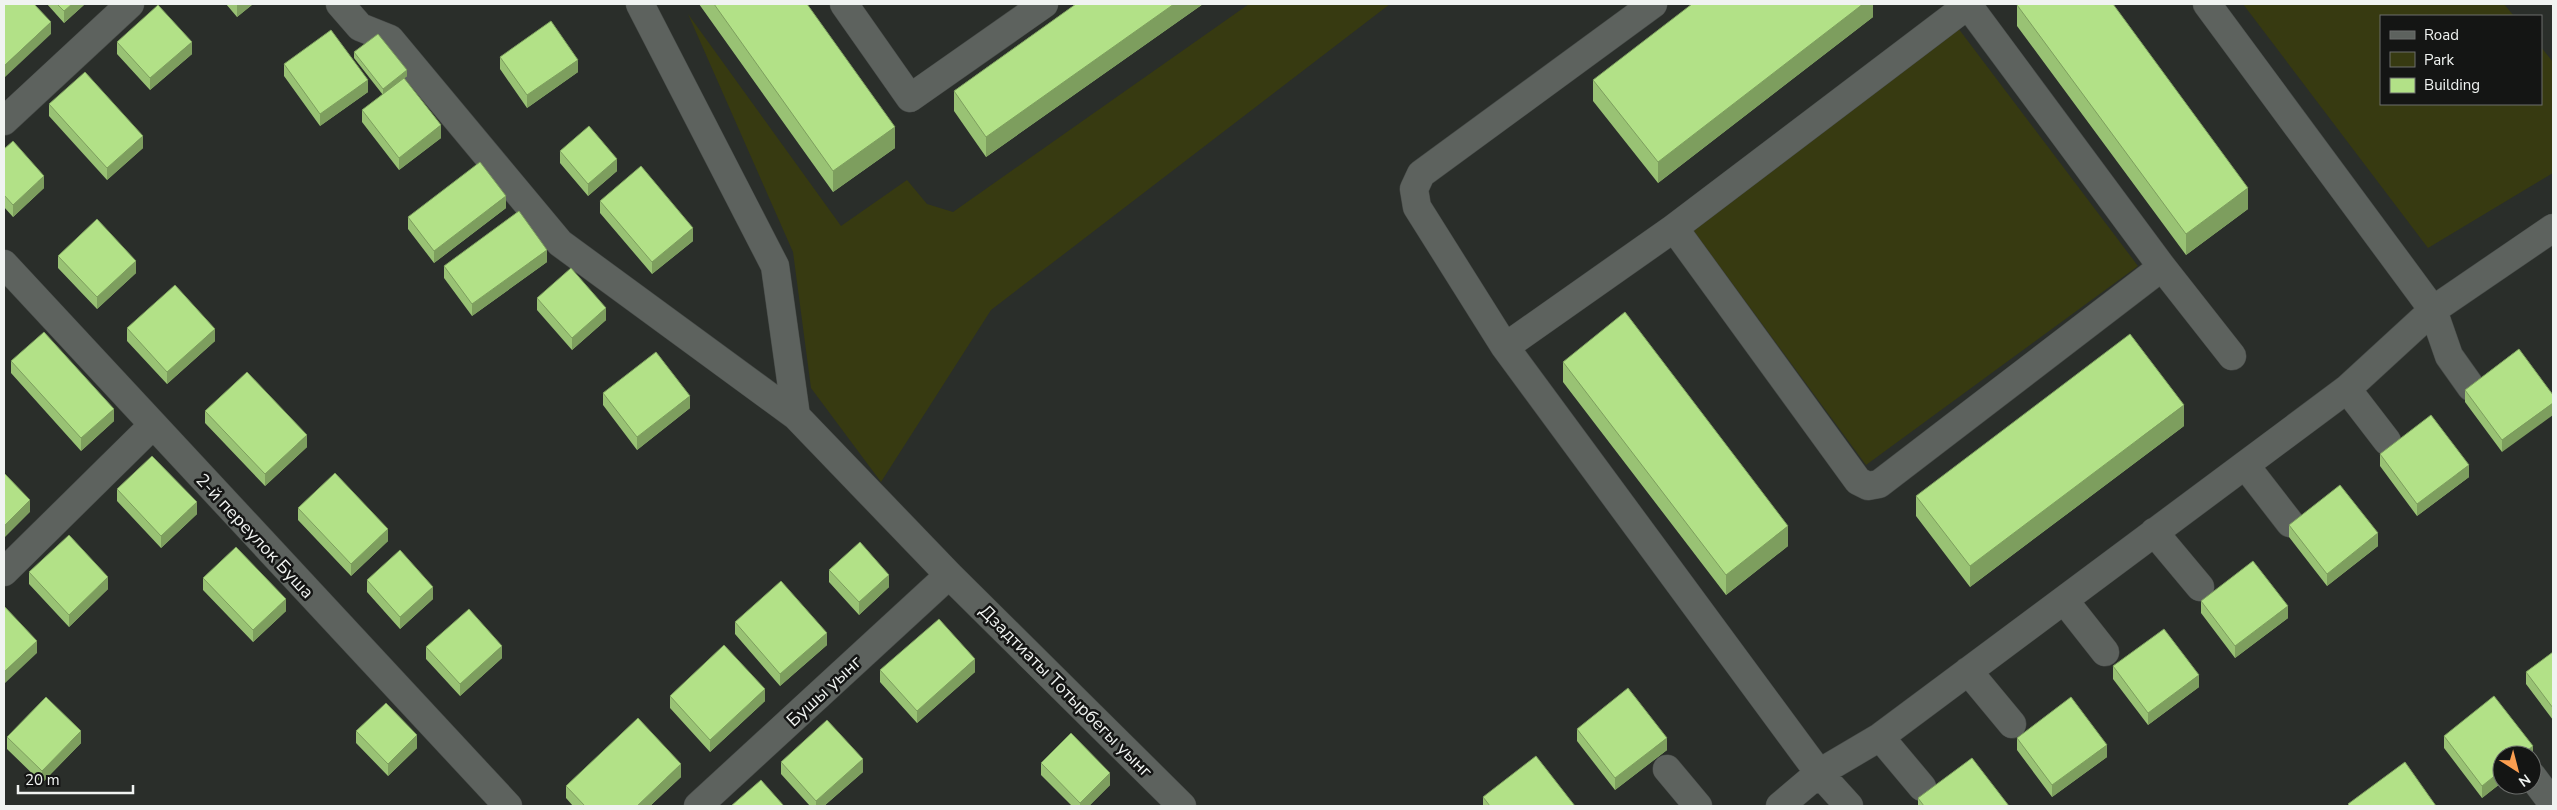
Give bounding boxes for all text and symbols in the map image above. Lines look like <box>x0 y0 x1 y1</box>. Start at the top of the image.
legend <box>2380 15 2542 105</box>
text: Road <box>2424 25 2459 45</box>
text: Park <box>2424 50 2454 70</box>
text: Building <box>2424 75 2480 95</box>
street label: 2-й переулок Буша <box>191 468 319 604</box>
street label: Дзадтиаты Тотырбегы уынг <box>974 599 1158 783</box>
street label: Бушы уынг <box>781 650 867 732</box>
north arrow <box>2492 745 2542 795</box>
scale bar <box>18 762 132 794</box>
text: N <box>2515 769 2534 791</box>
text: 20 m <box>25 770 60 790</box>

